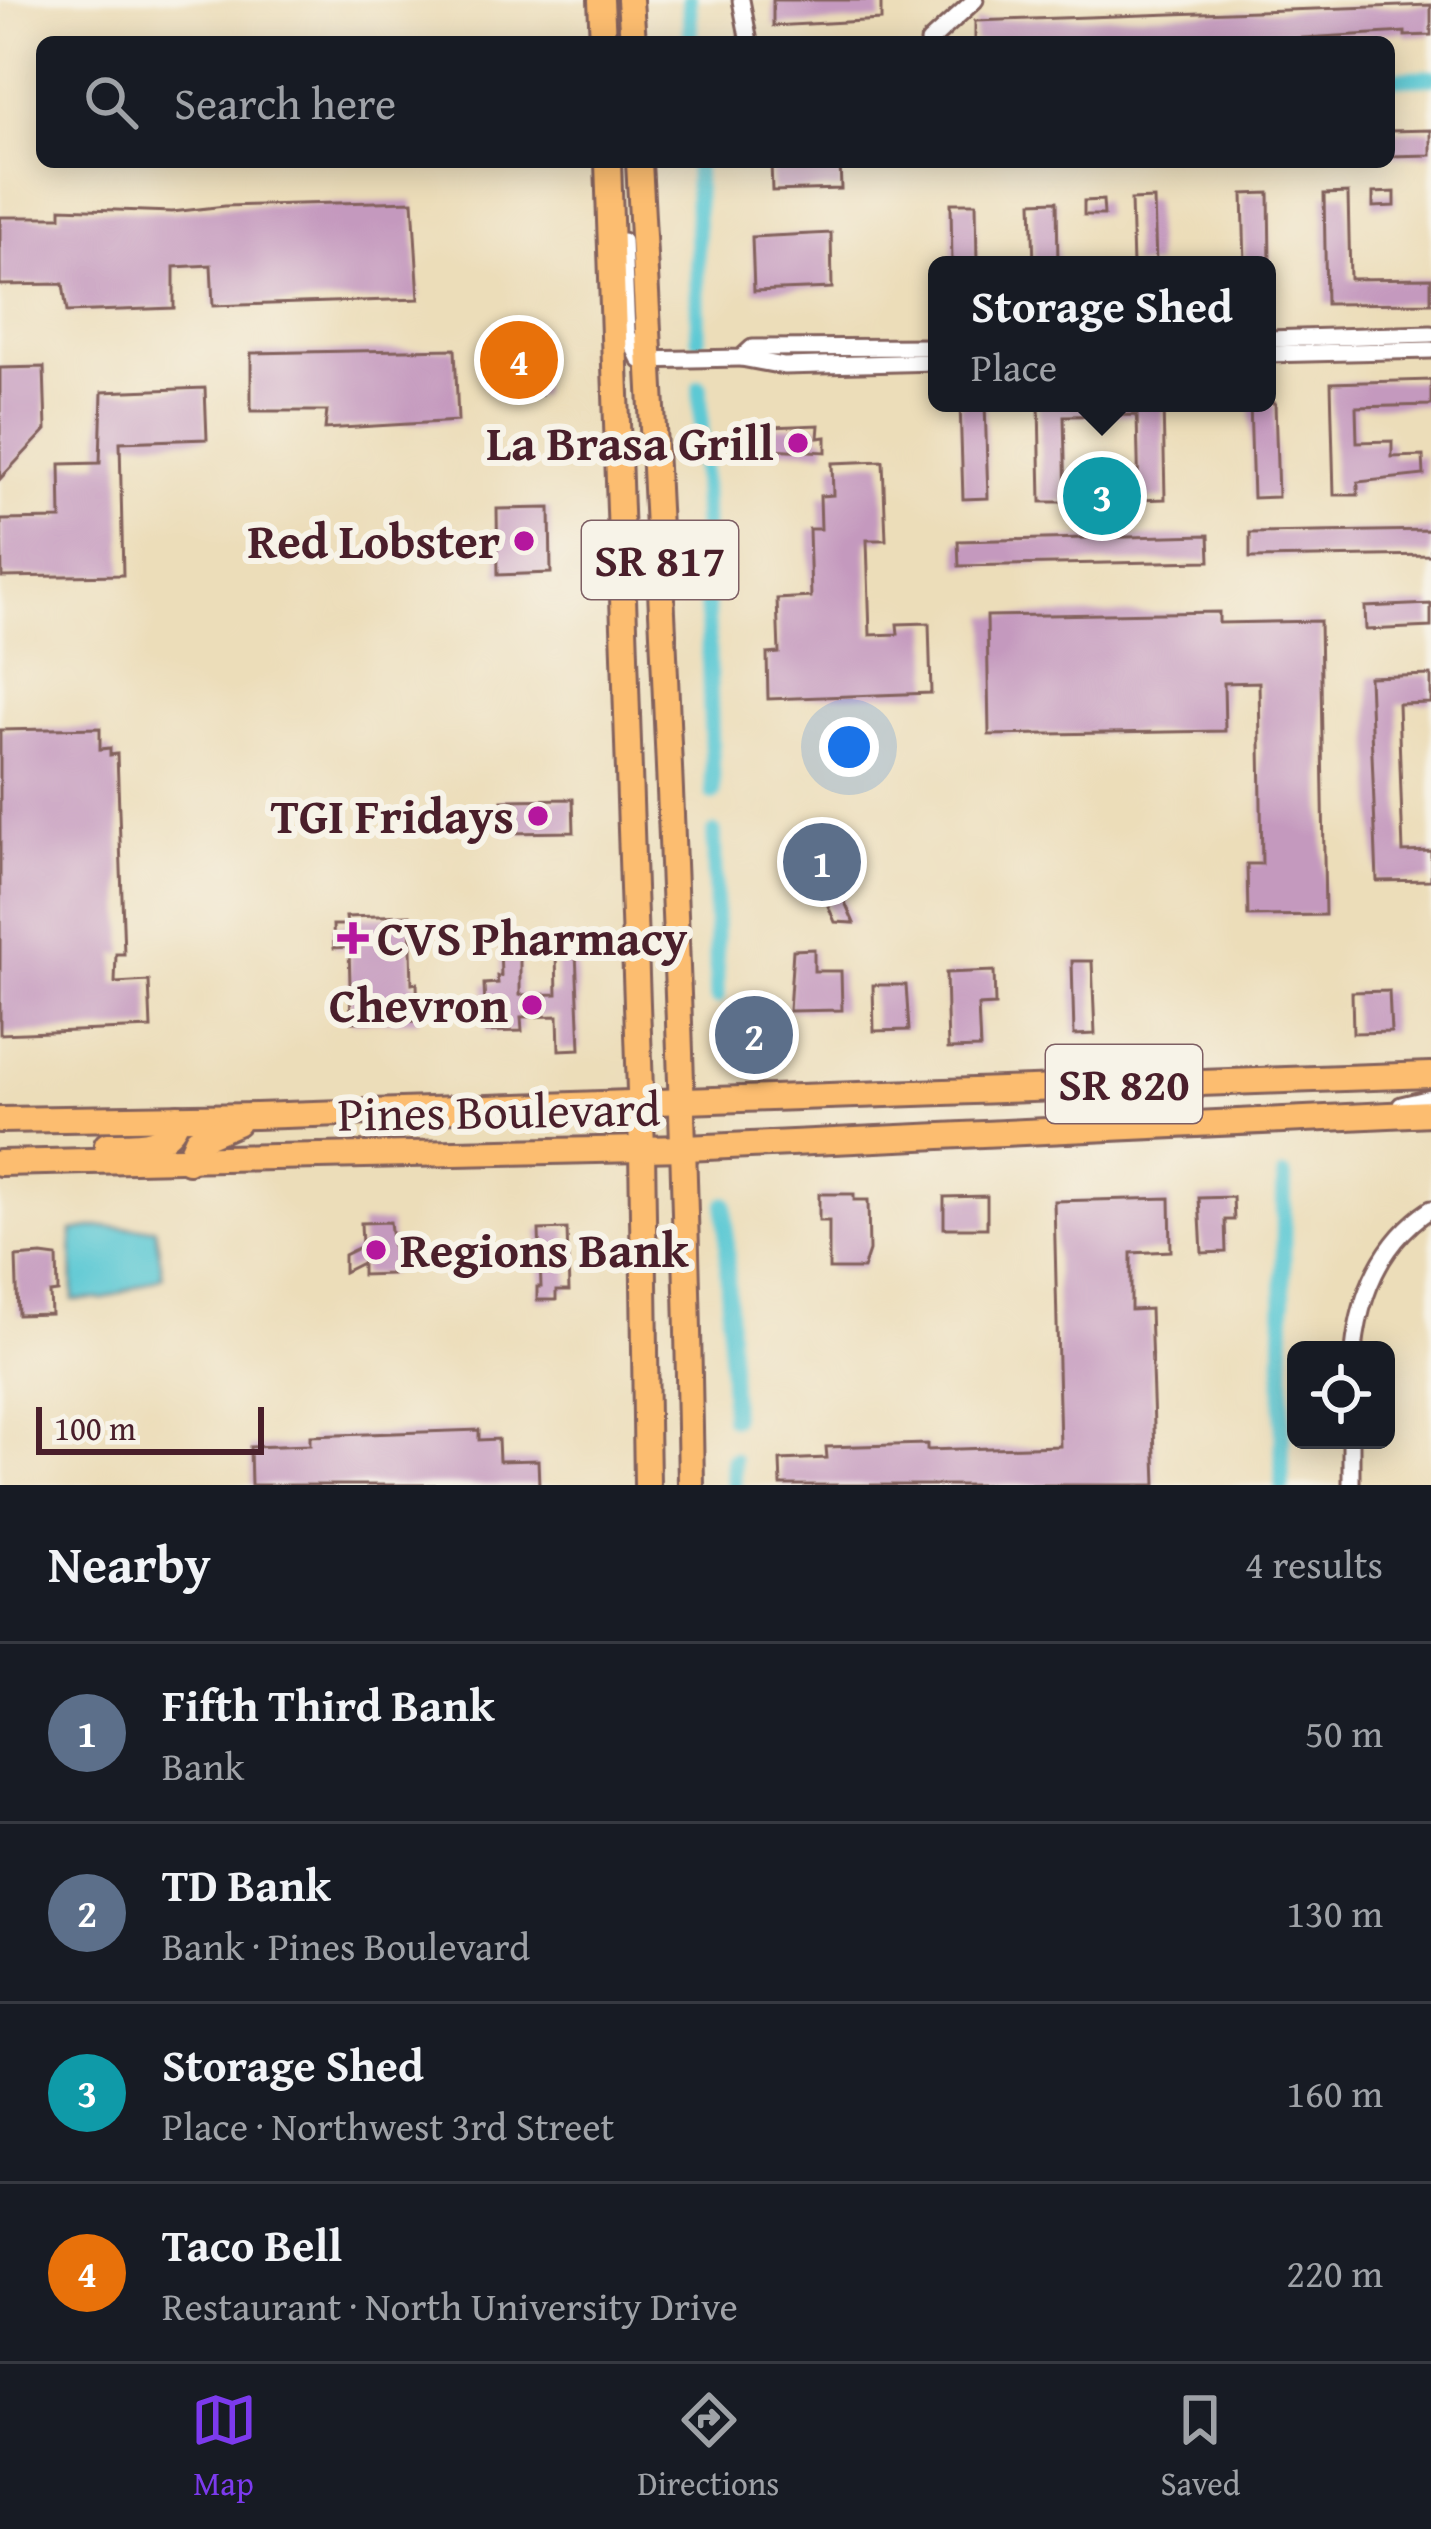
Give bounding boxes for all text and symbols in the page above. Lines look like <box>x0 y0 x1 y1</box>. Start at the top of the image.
search box <box>36 36 1395 168</box>
icon: search <box>78 69 144 135</box>
text: Search here <box>174 70 396 135</box>
popup <box>928 256 1276 412</box>
text: Storage Shed <box>971 273 1233 338</box>
pin: 4 <box>480 315 558 405</box>
text: Place <box>971 338 1057 395</box>
place label: La Brasa Grill <box>486 407 774 478</box>
marker: La Brasa Grill <box>785 430 811 456</box>
pin: 3 <box>1063 451 1141 541</box>
place label: Red Lobster <box>247 505 500 576</box>
road number: SR 817 <box>582 521 738 599</box>
marker: Red Lobster <box>511 528 537 554</box>
your location <box>819 717 879 777</box>
place label: TGI Fridays <box>271 780 514 851</box>
marker: TGI Fridays <box>525 803 551 829</box>
pin: 1 <box>783 817 861 907</box>
place label: CVS Pharmacy <box>377 902 688 973</box>
marker: CVS Pharmacy <box>340 925 366 951</box>
place label: Chevron <box>329 969 508 1040</box>
pin: 2 <box>715 990 793 1080</box>
marker: Chevron <box>519 992 545 1018</box>
road number: SR 820 <box>1046 1045 1202 1123</box>
street label: Pines Boulevard <box>337 1072 661 1149</box>
place label: Regions Bank <box>400 1214 689 1285</box>
marker: Regions Bank <box>363 1237 389 1263</box>
map controls <box>1287 1341 1395 1449</box>
button: locate <box>1287 1341 1395 1449</box>
scale bar <box>36 1401 264 1454</box>
text: 100 m <box>54 1404 136 1452</box>
text: Nearby <box>48 1526 211 1601</box>
text: 4 results <box>1245 1535 1383 1592</box>
text: Fifth Third Bank <box>162 1672 495 1737</box>
text: 1 <box>77 1704 97 1761</box>
text: 50 m <box>1305 1704 1383 1761</box>
text: Bank <box>162 1737 244 1794</box>
text: TD Bank <box>162 1852 331 1917</box>
text: 2 <box>77 1884 97 1941</box>
text: 130 m <box>1286 1884 1383 1941</box>
text: Bank · Pines Boulevard <box>162 1917 530 1974</box>
text: Storage Shed <box>162 2032 424 2097</box>
text: 3 <box>77 2064 97 2121</box>
text: 160 m <box>1286 2064 1383 2121</box>
text: Place · Northwest 3rd Street <box>162 2097 614 2154</box>
text: Taco Bell <box>162 2212 342 2277</box>
text: 4 <box>77 2244 97 2301</box>
text: 220 m <box>1286 2244 1383 2301</box>
text: Restaurant · North University Drive <box>162 2277 738 2334</box>
tab: Map <box>191 2387 257 2507</box>
tab: Directions <box>638 2387 779 2507</box>
tab: Saved <box>1161 2387 1240 2507</box>

